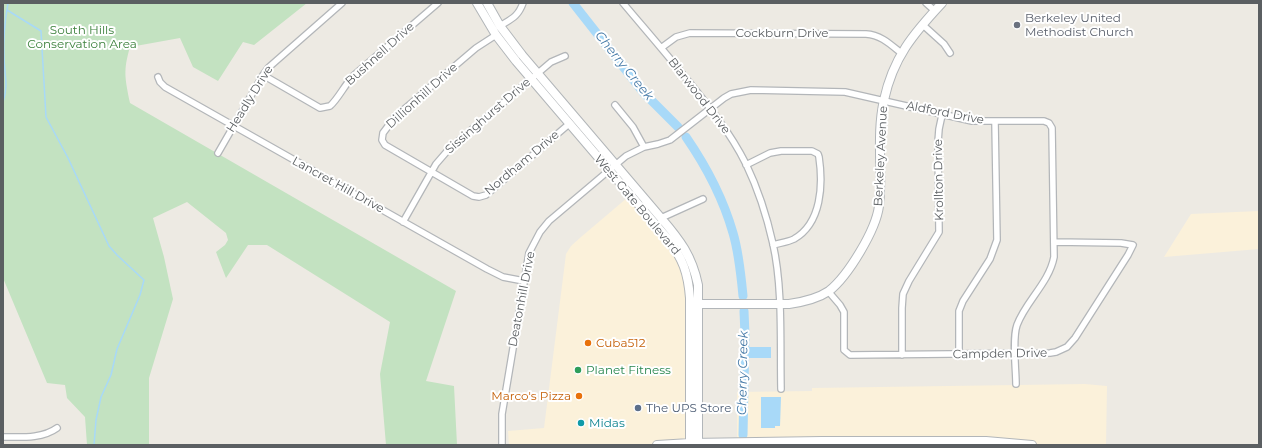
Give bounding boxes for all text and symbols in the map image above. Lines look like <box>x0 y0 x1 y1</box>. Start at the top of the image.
place label: Berkeley United Methodist Church <box>1025 11 1134 39</box>
street label: Bushnell Drive <box>343 19 417 89</box>
marker: Berkeley United Methodist Church <box>1012 20 1022 30</box>
park label: South Hills Conservation Area <box>27 23 137 51</box>
street label: Cockburn Drive <box>735 26 829 40</box>
water label: Cherry Creek <box>591 28 657 104</box>
street label: Blarwood Drive <box>665 55 733 137</box>
street label: Dillionhill Drive <box>383 60 461 132</box>
street label: Headly Drive <box>224 63 276 135</box>
street label: Sissinghurst Drive <box>442 75 534 157</box>
street label: Aldford Drive <box>905 98 985 128</box>
street label: Berkeley Avenue <box>871 105 891 207</box>
street label: Nordham Drive <box>482 128 562 198</box>
street label: Krollton Drive <box>931 139 947 221</box>
street label: West Gate Boulevard <box>591 152 683 258</box>
street label: Lancret Hill Drive <box>289 154 387 216</box>
street label: Deatonhill Drive <box>506 250 538 348</box>
water label: Cherry Creek <box>734 331 752 415</box>
place label: Cuba512 <box>596 336 645 350</box>
marker: Cuba512 <box>583 338 593 348</box>
street label: Campden Drive <box>953 346 1047 362</box>
place label: Planet Fitness <box>586 363 671 377</box>
marker: Planet Fitness <box>573 365 583 375</box>
place label: Marco's Pizza <box>491 389 571 403</box>
marker: Marco's Pizza <box>574 391 584 401</box>
place label: The UPS Store <box>646 401 731 415</box>
marker: The UPS Store <box>633 403 643 413</box>
place label: Midas <box>589 416 625 430</box>
marker: Midas <box>576 418 586 428</box>

